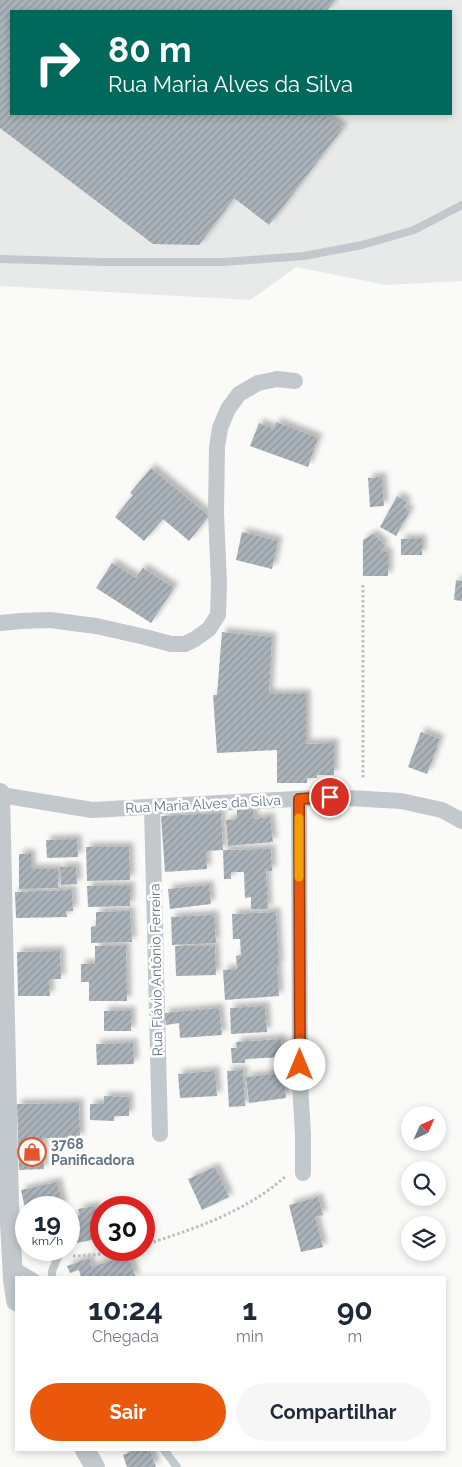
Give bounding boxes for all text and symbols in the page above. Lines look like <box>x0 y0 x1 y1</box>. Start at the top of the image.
text: 80 m <box>108 29 192 70</box>
icon: right <box>25 30 90 95</box>
text: Rua Maria Alves da Silva <box>108 71 353 97</box>
pin <box>309 776 351 818</box>
icon: arrive <box>316 783 344 811</box>
street label: Rua Maria Alves da Silva <box>125 792 281 816</box>
street label: Rua Flávio Antônio Ferreira <box>146 883 166 1057</box>
position arrow <box>273 1038 325 1090</box>
north arrow <box>401 1106 446 1151</box>
map controls <box>401 1106 446 1261</box>
place label: 3768 Panificadora <box>51 1136 135 1168</box>
shop icon: 3768 Panificadora <box>17 1137 47 1167</box>
button: search <box>401 1161 446 1206</box>
speed limit sign: 30 <box>90 1196 155 1261</box>
text: 19 <box>34 1207 61 1237</box>
button: layers <box>401 1216 446 1261</box>
text: km/h <box>32 1234 63 1248</box>
text: 10:24 <box>88 1292 163 1327</box>
text: 1 <box>242 1292 257 1327</box>
text: 90 <box>337 1292 373 1327</box>
text: Chegada <box>92 1327 159 1346</box>
text: min <box>236 1327 264 1346</box>
text: m <box>347 1327 362 1346</box>
button: Sair <box>30 1383 226 1441</box>
button: Compartilhar <box>236 1383 431 1441</box>

